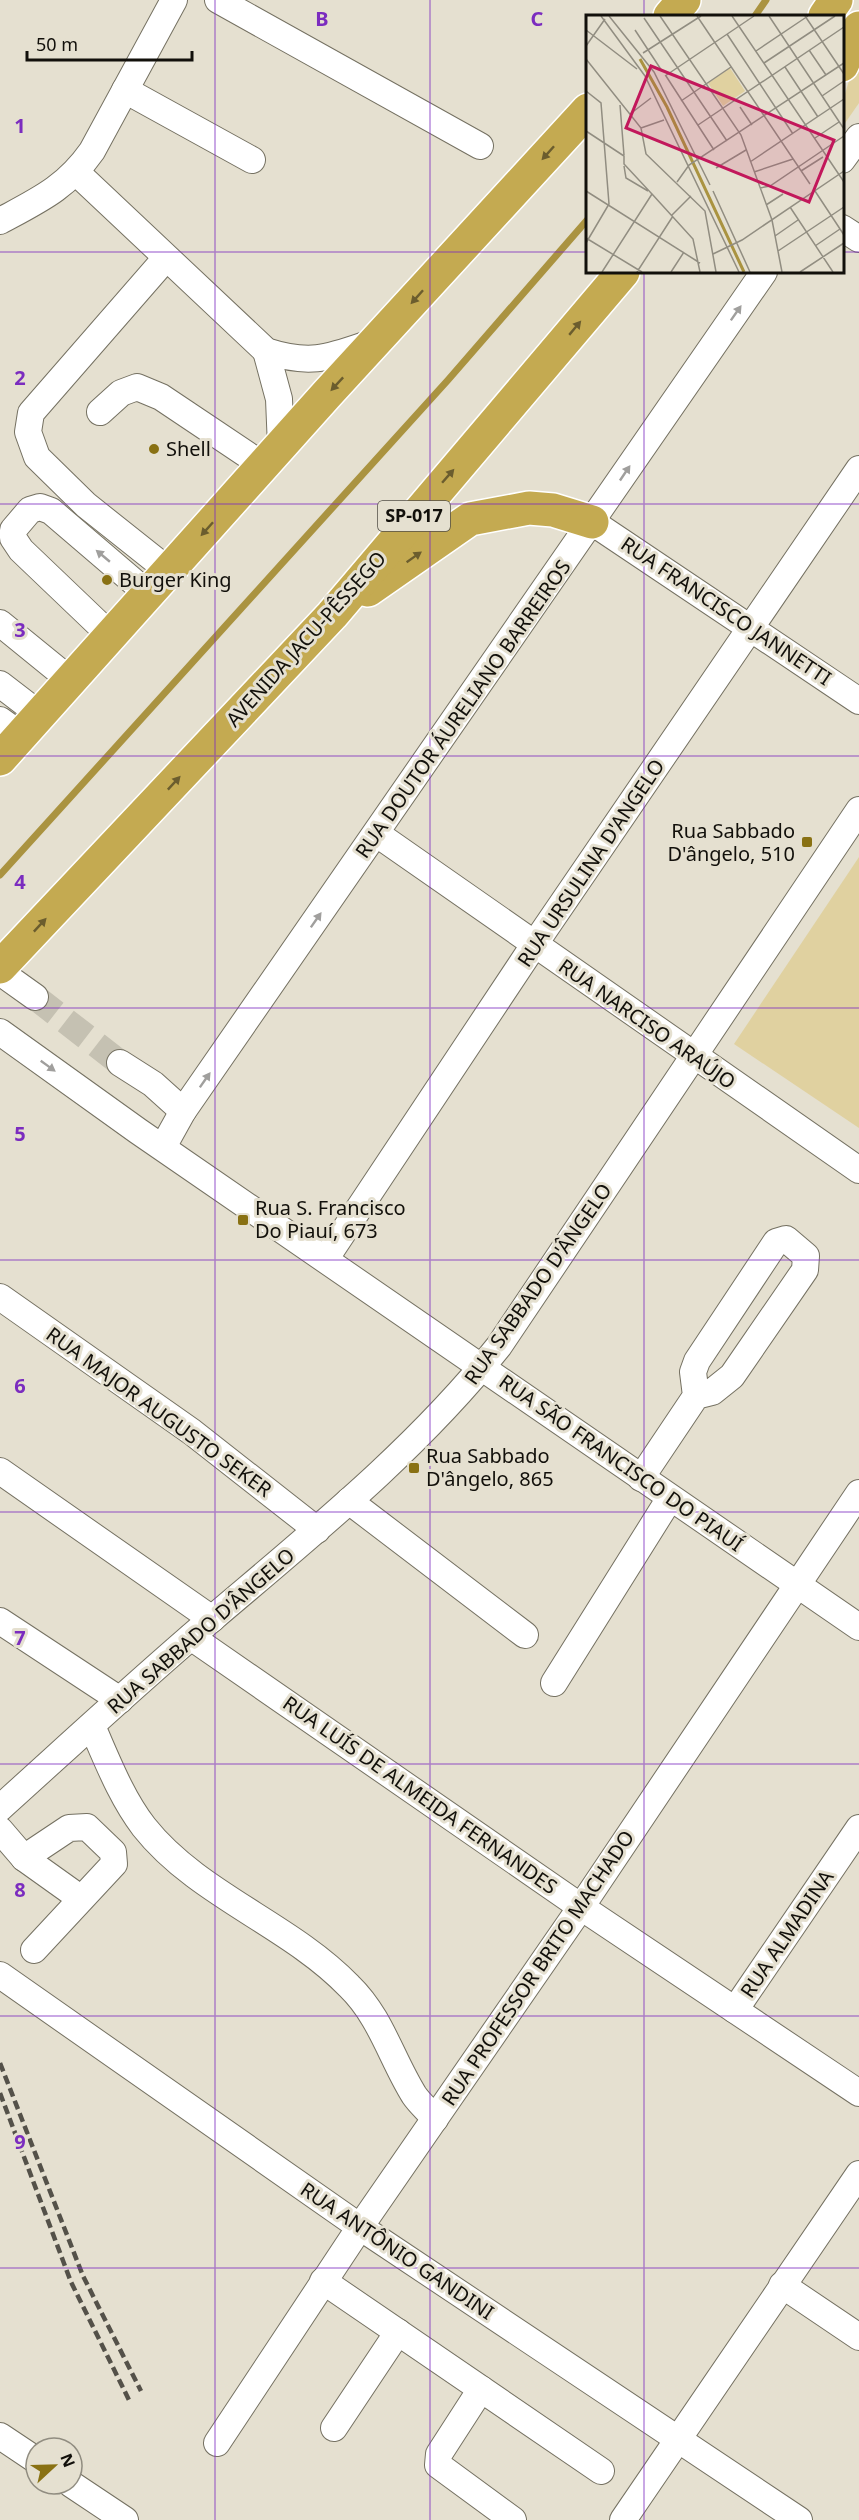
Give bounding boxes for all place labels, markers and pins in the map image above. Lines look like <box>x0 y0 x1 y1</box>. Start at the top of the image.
place label: Shell <box>166 435 211 462</box>
marker: Shell <box>147 442 161 456</box>
place label: Burger King <box>119 566 232 593</box>
marker: Burger King <box>100 573 114 587</box>
place label: Rua Sabbado D'ângelo, 510 <box>667 817 795 867</box>
marker: Rua Sabbado D'ângelo, 510 <box>800 835 814 849</box>
place label: Rua S. Francisco Do Piauí, 673 <box>255 1194 406 1244</box>
marker: Rua S. Francisco Do Piauí, 673 <box>236 1213 250 1227</box>
place label: Rua Sabbado D'ângelo, 865 <box>426 1442 554 1492</box>
marker: Rua Sabbado D'ângelo, 865 <box>407 1461 421 1475</box>

